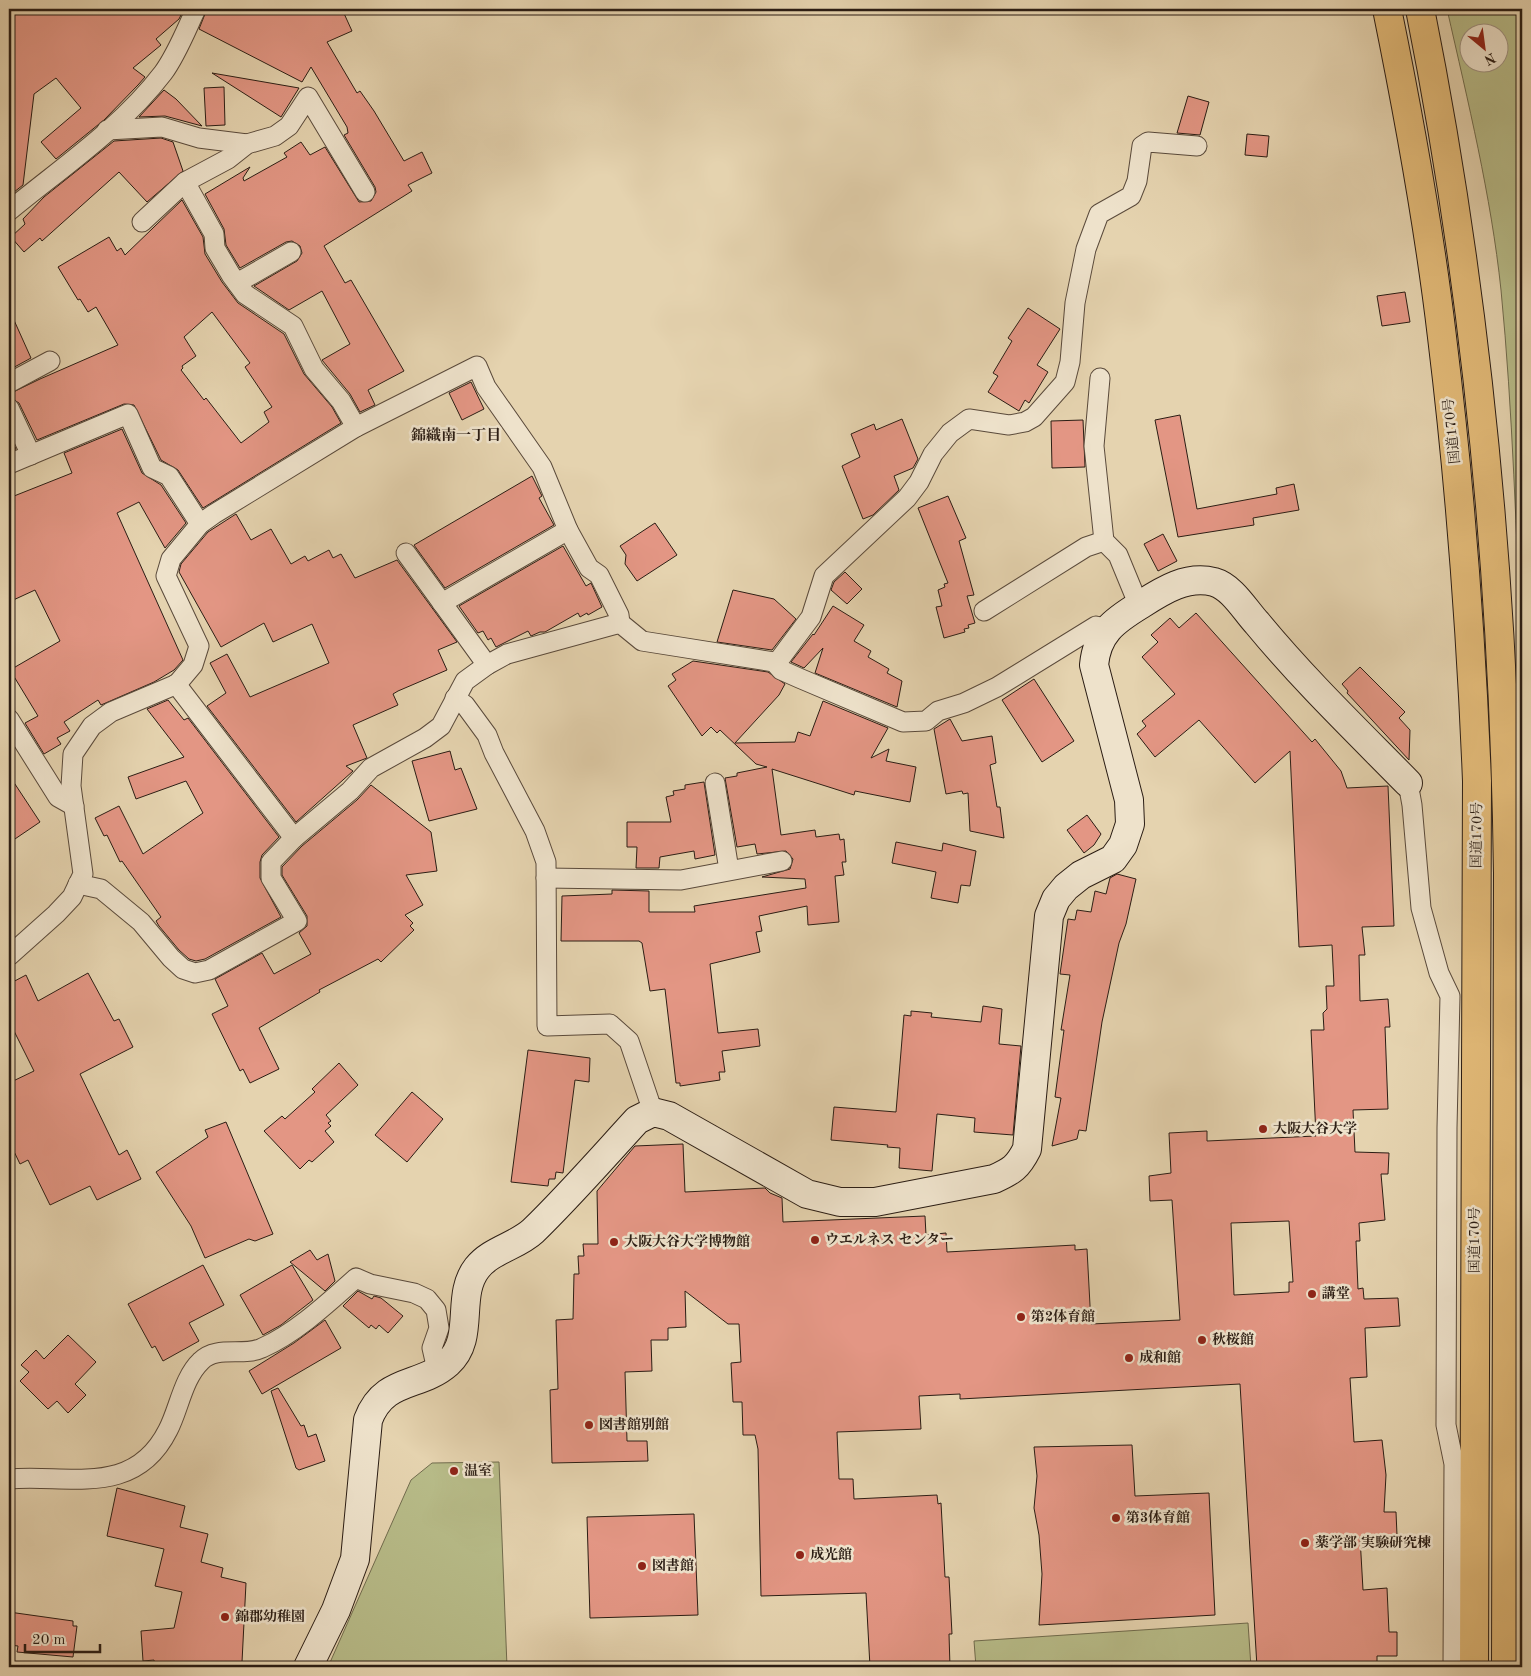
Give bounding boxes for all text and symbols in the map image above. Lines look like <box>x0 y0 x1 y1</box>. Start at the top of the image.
north arrow <box>1458 22 1508 72</box>
text: N <box>1481 50 1498 67</box>
street label: 国道170号 <box>1441 397 1462 465</box>
district label: 錦織南一丁目 <box>411 427 501 444</box>
street label: 国道170号 <box>1468 802 1485 868</box>
place label: 大阪大谷大学 <box>1273 1121 1357 1136</box>
marker: 大阪大谷大学 <box>1257 1123 1269 1135</box>
street label: 国道170号 <box>1467 1207 1482 1273</box>
place label: ウエルネス センター <box>825 1231 954 1247</box>
place label: 大阪大谷大学博物館 <box>624 1233 750 1249</box>
marker: ウエルネス センター <box>809 1234 821 1246</box>
marker: 大阪大谷大学博物館 <box>608 1236 620 1248</box>
place label: 講堂 <box>1322 1286 1350 1301</box>
marker: 講堂 <box>1306 1288 1318 1300</box>
place label: 第2体育館 <box>1031 1309 1095 1324</box>
marker: 第2体育館 <box>1015 1311 1027 1323</box>
place label: 秋桜館 <box>1212 1332 1254 1347</box>
marker: 秋桜館 <box>1196 1334 1208 1346</box>
place label: 成和館 <box>1139 1349 1181 1365</box>
marker: 成和館 <box>1123 1352 1135 1364</box>
place label: 図書館別館 <box>599 1417 669 1432</box>
marker: 図書館別館 <box>583 1419 595 1431</box>
place label: 温室 <box>464 1463 492 1478</box>
marker: 温室 <box>448 1465 460 1477</box>
place label: 第3体育館 <box>1126 1510 1190 1525</box>
marker: 第3体育館 <box>1110 1512 1122 1524</box>
place label: 薬学部 実験研究棟 <box>1315 1535 1431 1550</box>
marker: 薬学部 実験研究棟 <box>1299 1537 1311 1549</box>
place label: 成光館 <box>810 1546 852 1562</box>
marker: 成光館 <box>794 1549 806 1561</box>
place label: 図書館 <box>652 1558 694 1573</box>
marker: 図書館 <box>636 1560 648 1572</box>
place label: 錦郡幼稚園 <box>235 1609 305 1624</box>
marker: 錦郡幼稚園 <box>219 1611 231 1623</box>
scale bar <box>25 1621 100 1653</box>
text: 20 m <box>32 1633 66 1648</box>

